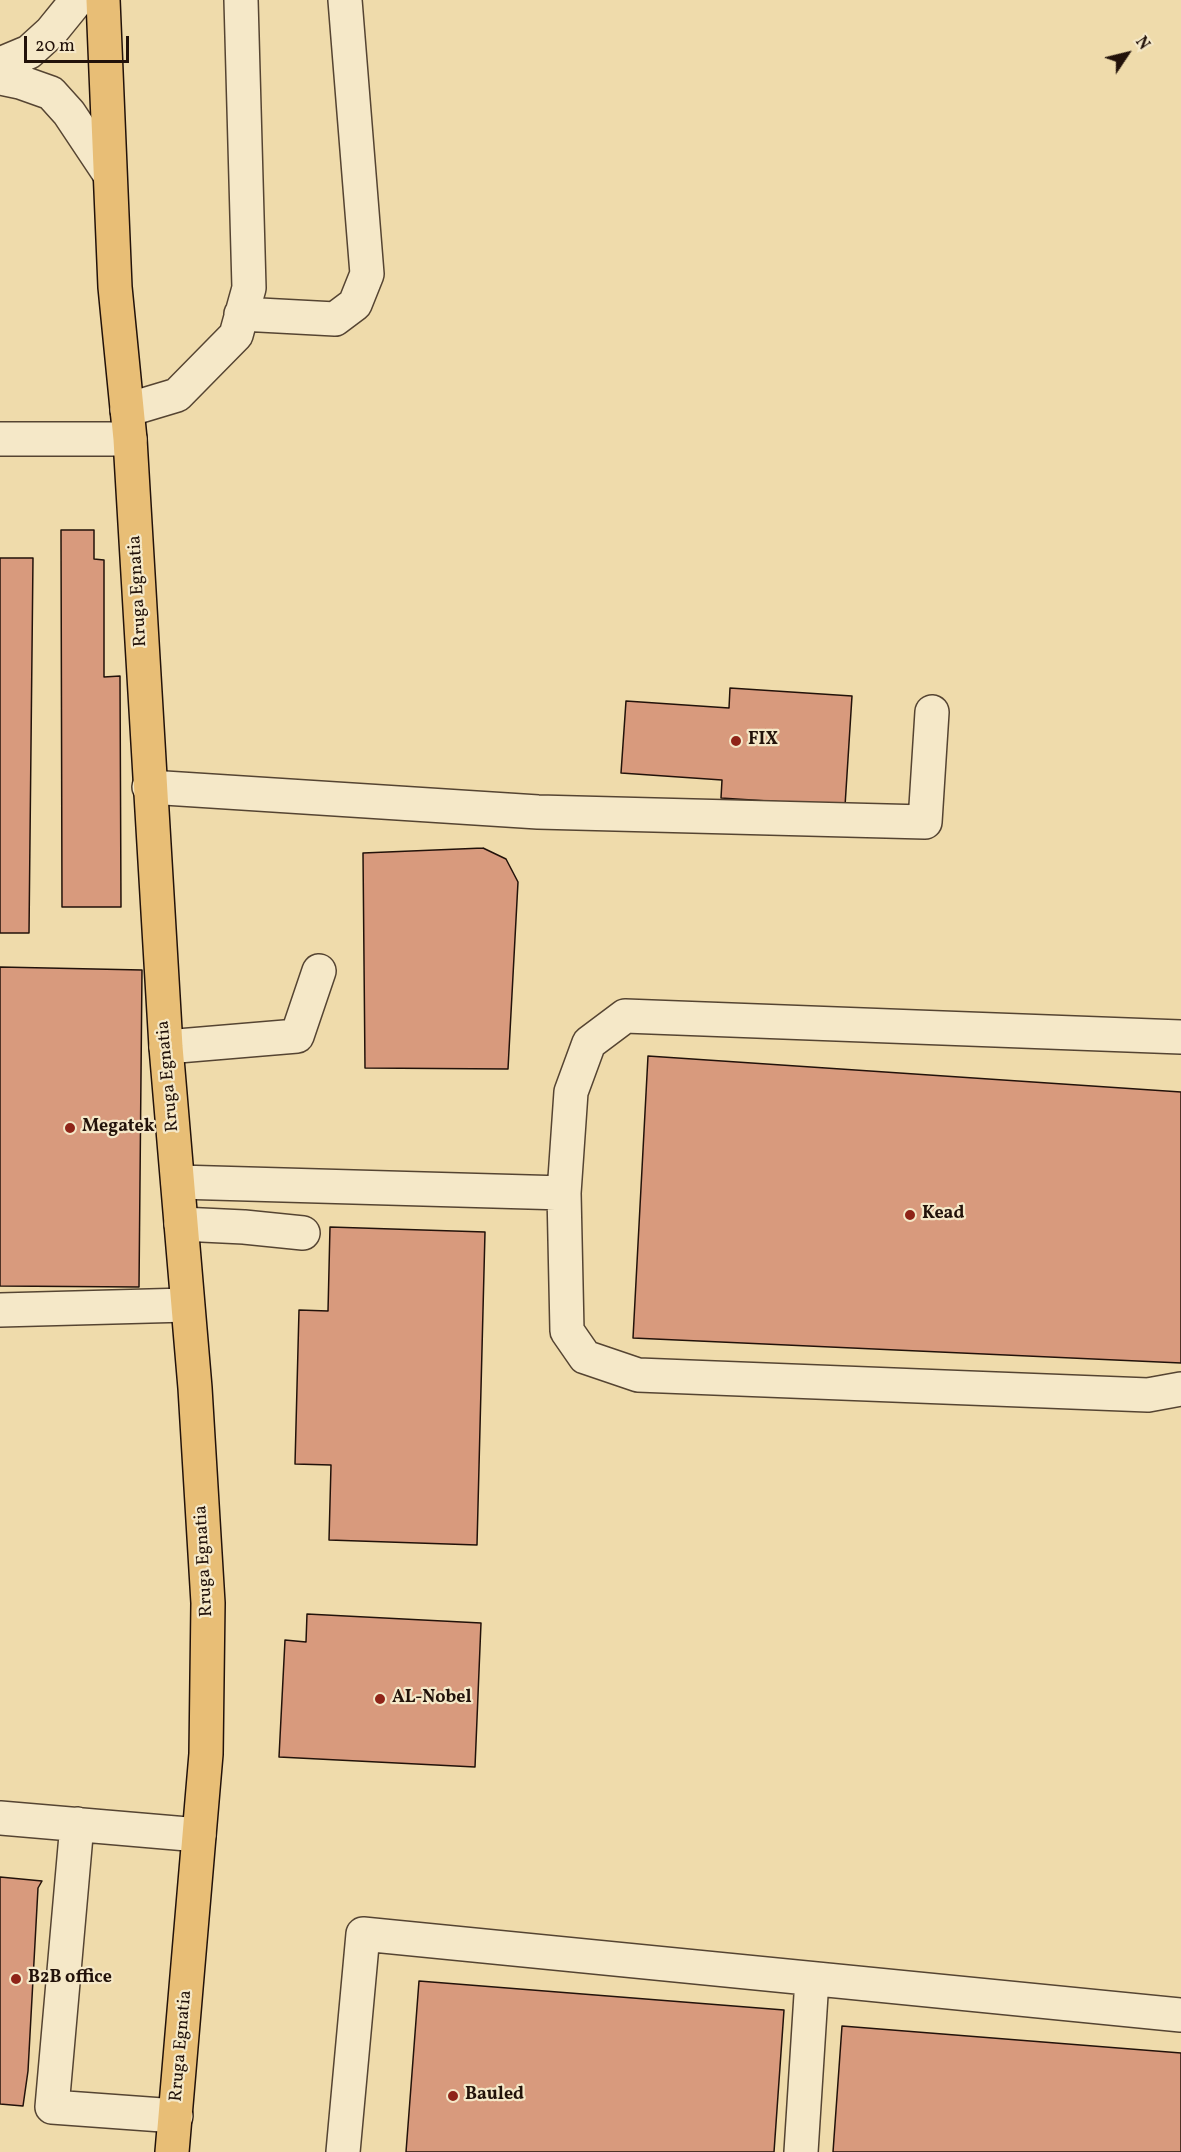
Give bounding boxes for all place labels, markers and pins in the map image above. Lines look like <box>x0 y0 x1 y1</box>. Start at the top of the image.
place label: FIX <box>748 730 778 752</box>
marker: FIX <box>729 734 743 748</box>
place label: Megatek <box>82 1117 155 1139</box>
marker: Megatek <box>63 1121 77 1135</box>
place label: Kead <box>922 1204 964 1226</box>
marker: Kead <box>903 1208 917 1222</box>
place label: AL-Nobel <box>392 1688 472 1710</box>
marker: AL-Nobel <box>373 1692 387 1706</box>
place label: B2B office <box>28 1968 112 1990</box>
marker: B2B office <box>9 1972 23 1986</box>
place label: Bauled <box>465 2085 524 2107</box>
marker: Bauled <box>446 2089 460 2103</box>

